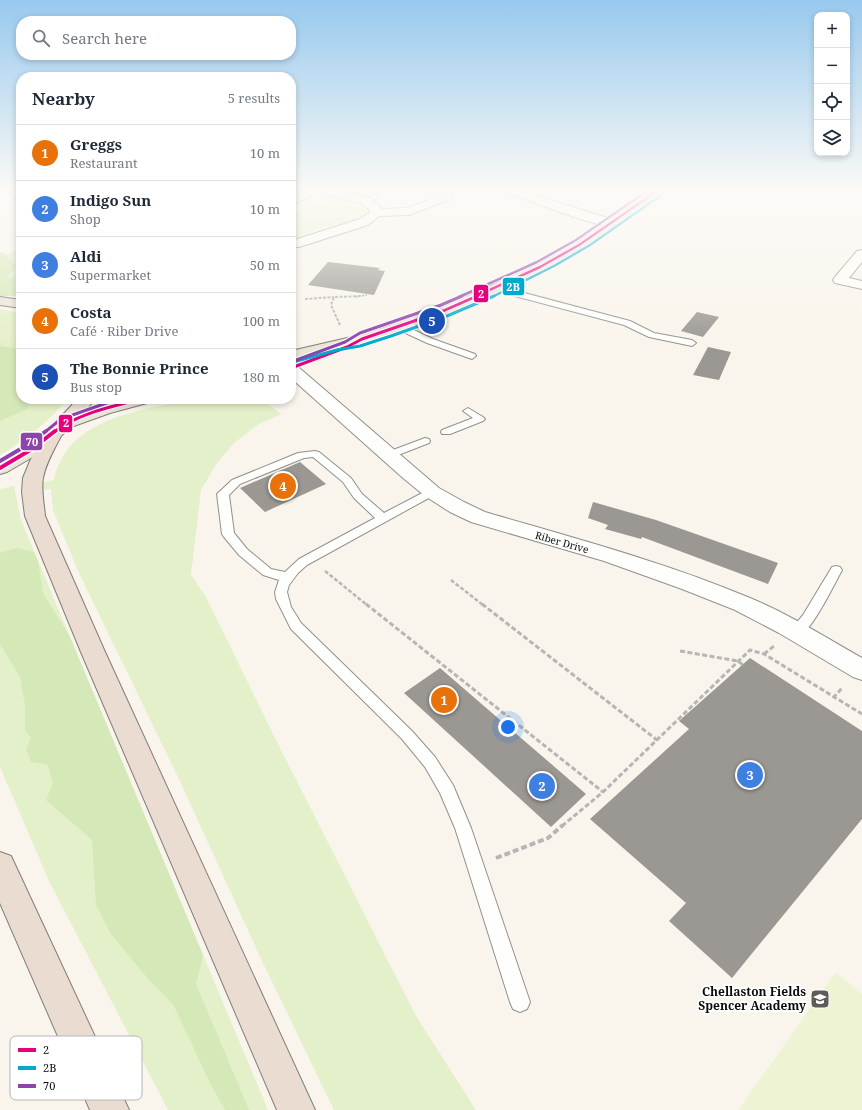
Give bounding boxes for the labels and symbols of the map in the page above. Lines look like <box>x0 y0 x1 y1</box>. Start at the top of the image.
line badge: 2B <box>502 277 525 296</box>
text: 2B <box>506 279 520 294</box>
line badge: 2 <box>473 284 489 303</box>
text: 2 <box>478 286 484 301</box>
pin: 5 <box>419 306 445 336</box>
line badge: 2 <box>58 414 73 433</box>
text: 2 <box>63 415 69 430</box>
line badge: 70 <box>20 432 43 451</box>
text: 70 <box>26 434 38 449</box>
pin: 4 <box>270 471 296 501</box>
street label: Riber Drive <box>534 528 590 556</box>
pin: 1 <box>431 685 457 715</box>
your location <box>498 717 518 737</box>
pin: 3 <box>737 760 763 790</box>
pin: 2 <box>529 771 555 801</box>
place label: Chellaston Fields Spencer Academy <box>698 983 806 1014</box>
school or university icon: Chellaston Fields Spencer Academy <box>809 988 831 1010</box>
legend <box>10 1036 142 1100</box>
text: 2 <box>43 1042 49 1057</box>
text: 2B <box>43 1060 56 1075</box>
text: 70 <box>43 1078 55 1093</box>

